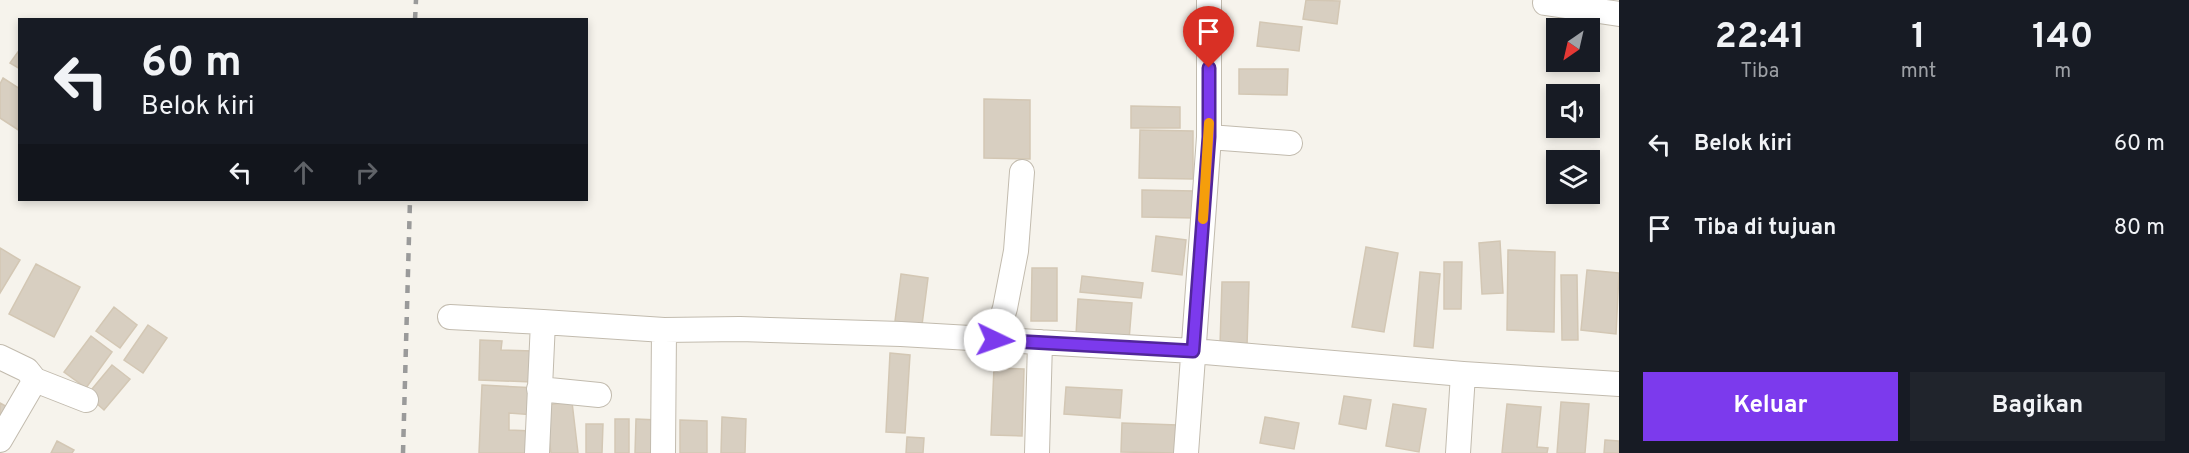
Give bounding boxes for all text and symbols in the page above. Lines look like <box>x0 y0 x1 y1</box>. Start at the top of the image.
pin <box>1183 6 1234 68</box>
icon: arrive <box>1192 15 1225 48</box>
text: 22:41 <box>1715 15 1805 61</box>
text: 1 <box>1911 15 1926 61</box>
text: 140 <box>2032 15 2093 61</box>
north arrow <box>1546 18 1600 72</box>
map controls <box>1546 18 1600 204</box>
text: 60 m <box>141 38 242 91</box>
icon: left <box>42 42 120 120</box>
text: Tiba <box>1740 59 1779 85</box>
text: mnt <box>1901 59 1936 85</box>
text: m <box>2054 59 2071 85</box>
button: sound <box>1546 84 1600 138</box>
text: Belok kiri <box>141 90 255 124</box>
icon: left <box>1643 128 1676 161</box>
text: Belok kiri <box>1694 131 1792 158</box>
text: 60 m <box>2114 131 2165 158</box>
button: layers <box>1546 150 1600 204</box>
icon: left <box>224 156 257 189</box>
icon: ahead <box>287 156 320 189</box>
icon: right <box>350 156 383 189</box>
icon: arrive <box>1643 212 1676 245</box>
text: Tiba di tujuan <box>1694 215 1836 242</box>
text: 80 m <box>2114 215 2165 242</box>
position arrow <box>963 308 1027 372</box>
button: Keluar <box>1643 372 1898 441</box>
button: Bagikan <box>1910 372 2165 441</box>

